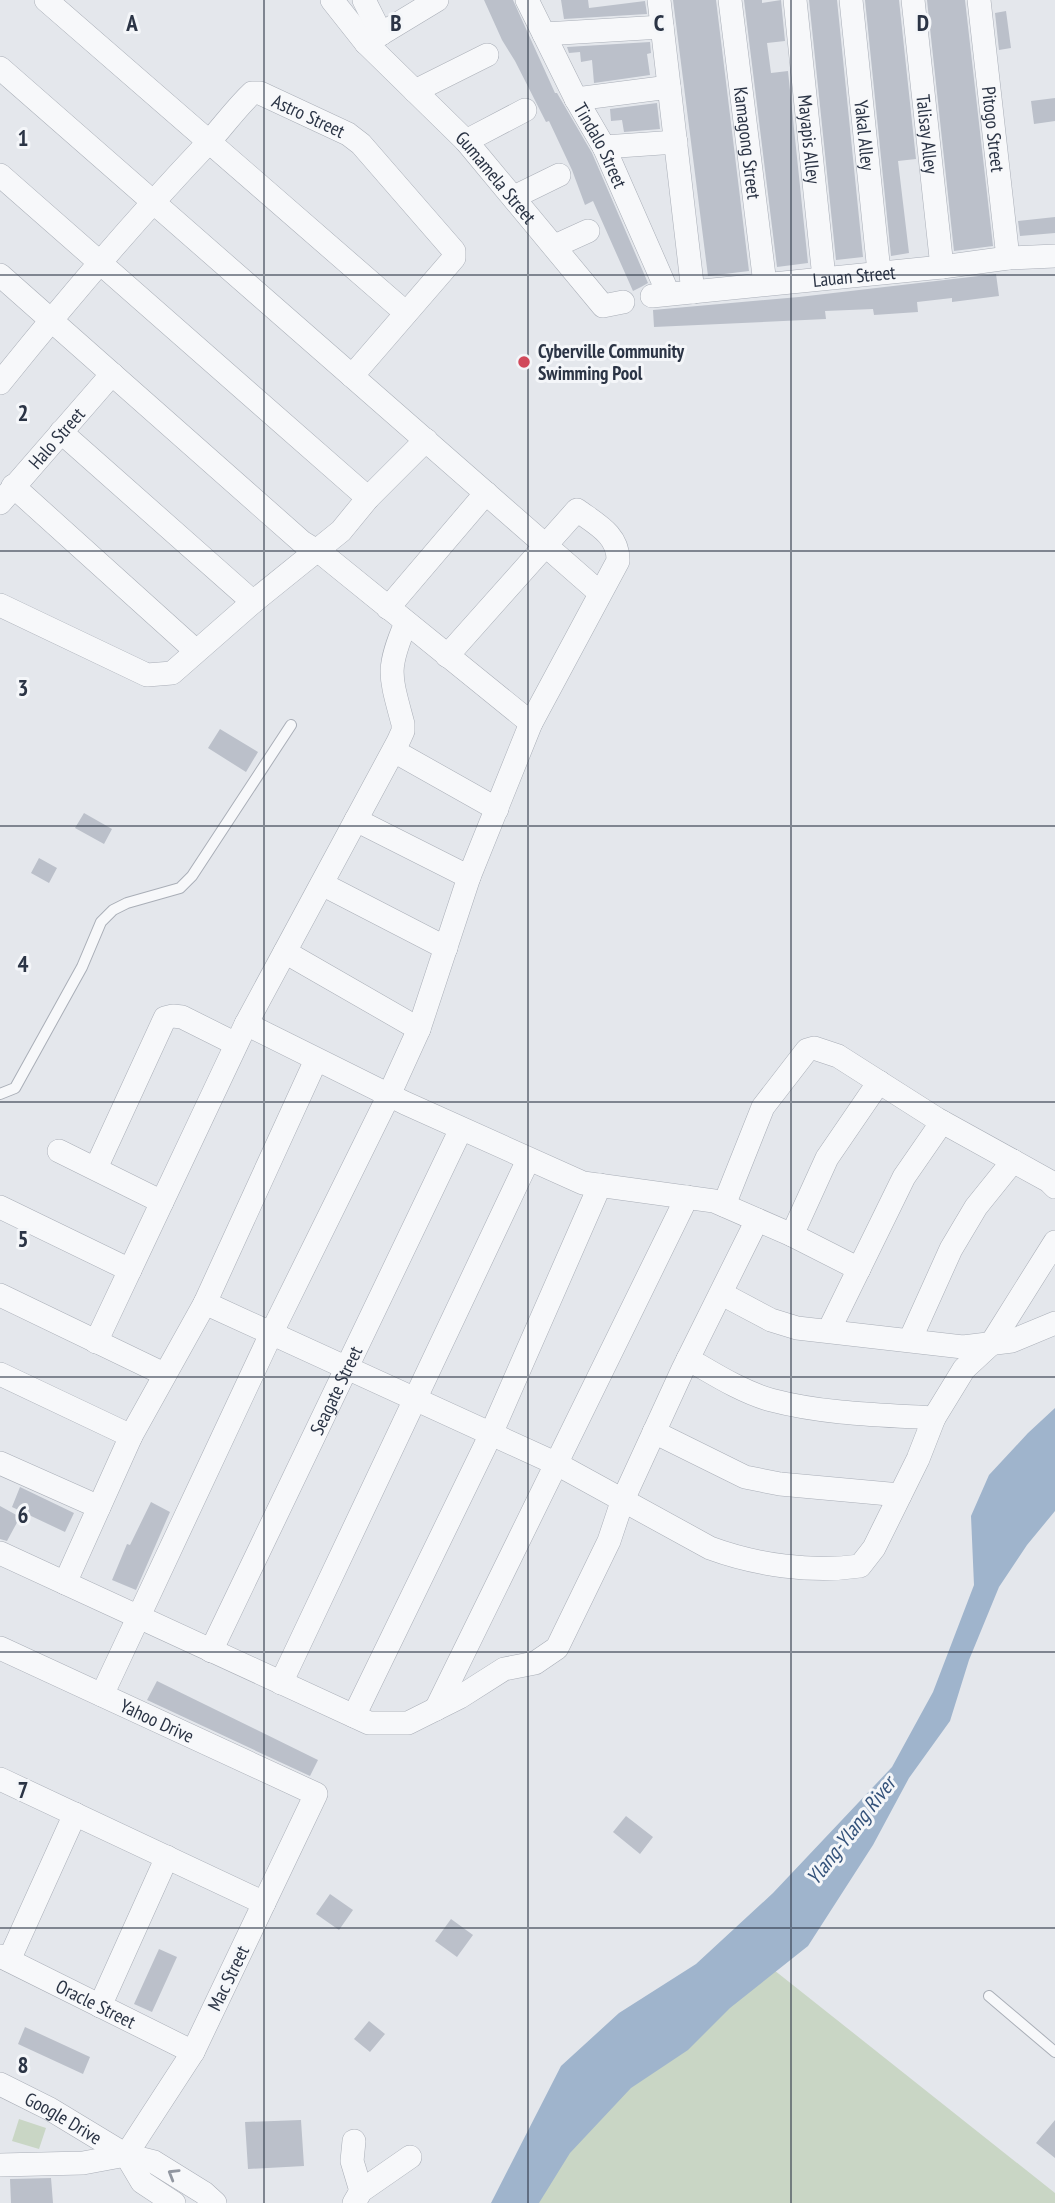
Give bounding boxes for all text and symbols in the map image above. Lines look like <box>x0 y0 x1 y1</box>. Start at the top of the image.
text: A <box>125 8 138 37</box>
text: B <box>390 8 402 37</box>
text: C <box>654 8 665 37</box>
text: D <box>917 8 929 37</box>
street label: Kamagong Street <box>729 85 767 201</box>
street label: Pitogo Street <box>977 85 1010 174</box>
street label: Astro Street <box>268 88 350 143</box>
street label: Talisay Alley <box>911 93 944 176</box>
street label: Mayapis Alley <box>793 94 826 186</box>
street label: Tindalo Street <box>569 98 633 192</box>
street label: Yakal Alley <box>849 99 881 172</box>
text: 1 <box>18 123 29 152</box>
street label: Gumamela Street <box>451 126 542 229</box>
street label: Lauan Street <box>812 260 897 292</box>
place label: Cyberville Community Swimming Pool <box>538 339 685 385</box>
marker: Cyberville Community Swimming Pool <box>516 354 532 370</box>
text: 2 <box>18 398 29 427</box>
street label: Halo Street <box>23 402 90 474</box>
text: 3 <box>18 673 29 702</box>
text: 4 <box>18 949 29 978</box>
text: 5 <box>18 1224 29 1253</box>
street label: Seagate Street <box>304 1341 368 1439</box>
text: 6 <box>18 1500 29 1529</box>
street label: Yahoo Drive <box>116 1693 198 1748</box>
water label: Ylang-Ylang River <box>800 1769 903 1890</box>
text: 7 <box>18 1775 29 1804</box>
street label: Mac Street <box>202 1941 254 2014</box>
street label: Oracle Street <box>52 1974 140 2034</box>
text: 8 <box>18 2050 29 2079</box>
street label: Google Drive <box>21 2086 106 2150</box>
one-way arrow <box>168 2169 181 2182</box>

